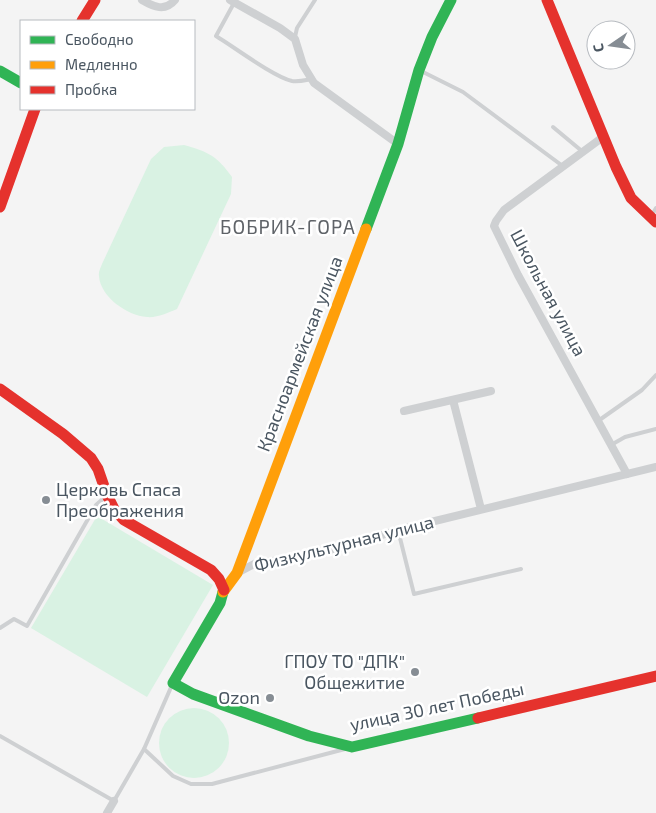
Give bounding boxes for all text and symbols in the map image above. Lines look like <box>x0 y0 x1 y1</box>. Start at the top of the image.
legend <box>20 20 195 110</box>
north arrow <box>586 20 636 70</box>
text: Свободно <box>65 30 134 48</box>
text: С <box>589 42 607 54</box>
text: Медленно <box>65 55 138 73</box>
text: Пробка <box>65 80 117 98</box>
district label: БОБРИК-ГОРА <box>220 215 356 238</box>
street label: Школьная улица <box>506 225 592 360</box>
street label: Красноармейская улица <box>252 253 347 454</box>
place label: Церковь Спаса Преображения <box>56 478 184 521</box>
marker: Церковь Спаса Преображения <box>40 494 52 506</box>
street label: Физкультурная улица <box>252 510 436 576</box>
place label: ГПОУ ТО "ДПК" Общежитие <box>284 650 405 693</box>
marker: ГПОУ ТО "ДПК" Общежитие <box>409 666 421 678</box>
street label: улица 30 лет Победы <box>348 677 526 735</box>
place label: Ozon <box>218 686 260 708</box>
marker: Ozon <box>264 692 276 704</box>

